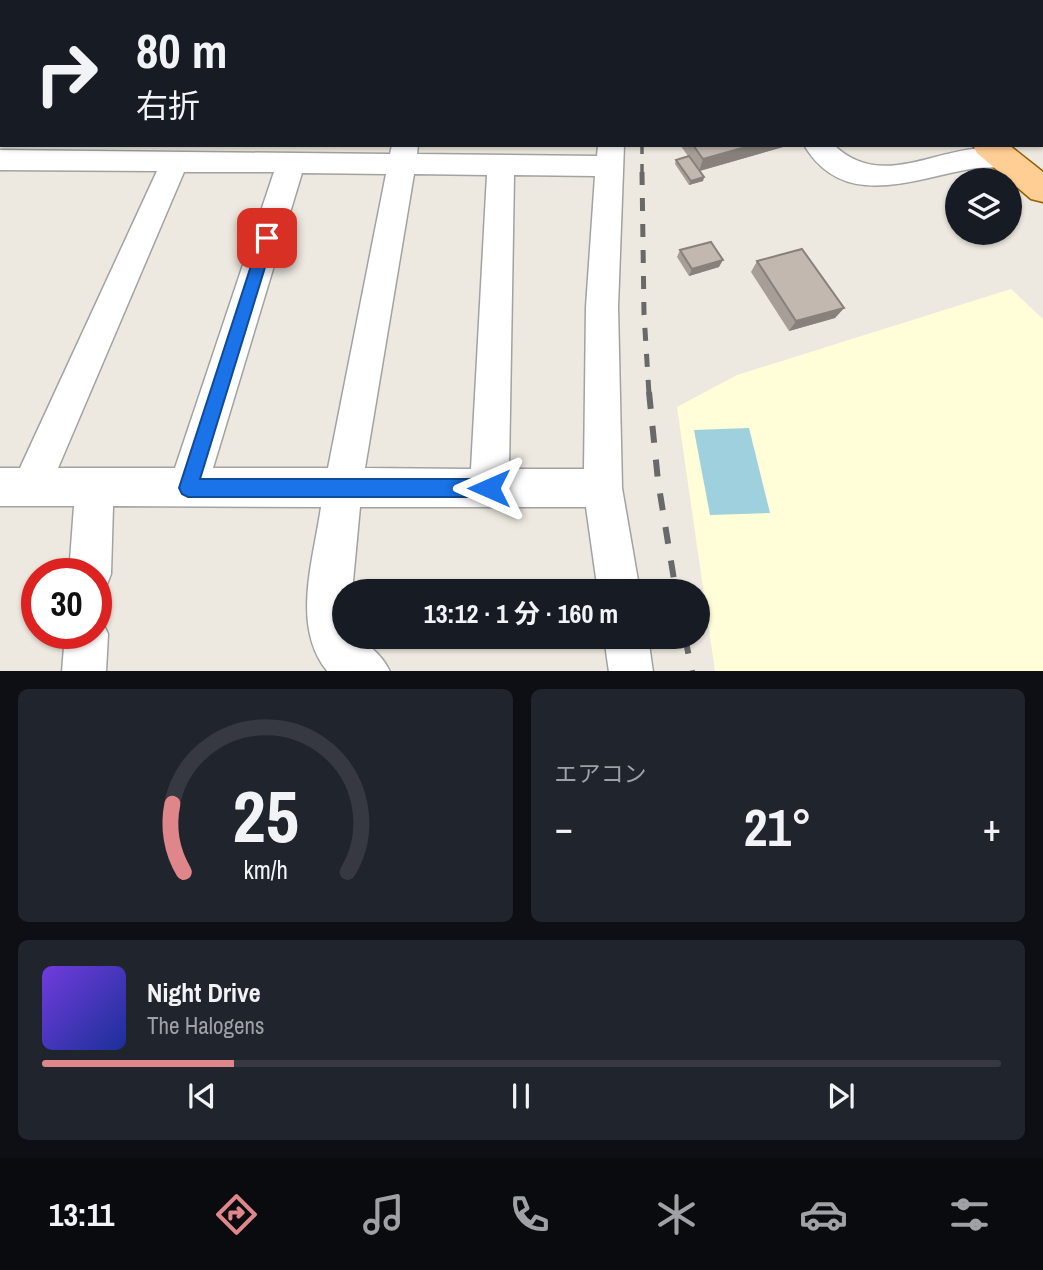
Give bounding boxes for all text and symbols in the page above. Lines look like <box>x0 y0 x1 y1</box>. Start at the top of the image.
text: 80 m <box>136 17 228 83</box>
icon: right <box>21 28 112 119</box>
text: 右折 <box>136 84 200 127</box>
map controls <box>945 168 1022 245</box>
button: layers <box>945 168 1022 245</box>
pin <box>237 208 297 268</box>
icon: arrive <box>248 219 286 257</box>
position arrow <box>452 451 526 525</box>
speed limit sign: 30 <box>21 558 112 649</box>
text: 13:12 · 1 分 · 160 m <box>424 596 618 631</box>
text: エアコン <box>555 758 647 789</box>
text: 25 <box>232 767 298 865</box>
text: 21° <box>744 792 812 862</box>
text: − <box>555 802 573 853</box>
text: + <box>983 802 1001 853</box>
text: km/h <box>243 852 287 886</box>
text: Night Drive <box>147 975 261 1010</box>
text: The Halogens <box>147 1010 264 1041</box>
icon: previous <box>183 1077 221 1115</box>
icon: pause <box>502 1077 540 1115</box>
icon: next <box>822 1077 860 1115</box>
icon: directions <box>212 1190 261 1239</box>
icon: music <box>359 1190 408 1239</box>
icon: phone <box>505 1190 554 1239</box>
icon: climate <box>652 1190 701 1239</box>
icon: car <box>799 1190 848 1239</box>
icon: filters <box>945 1190 994 1239</box>
text: 13:11 <box>49 1193 114 1236</box>

